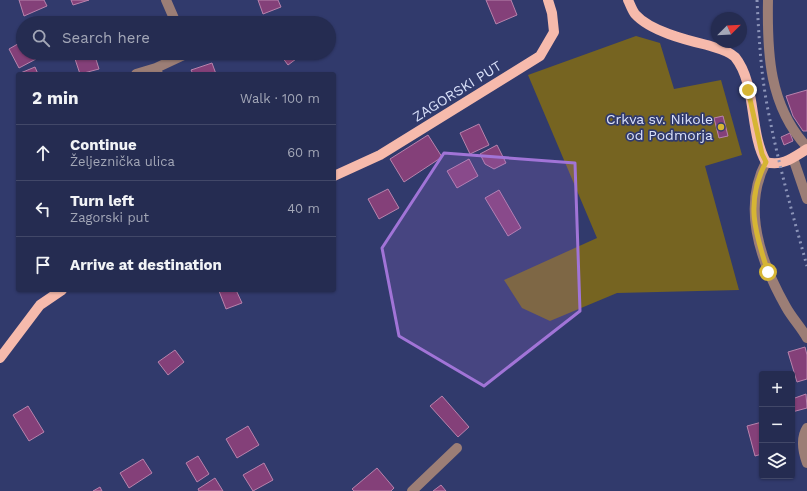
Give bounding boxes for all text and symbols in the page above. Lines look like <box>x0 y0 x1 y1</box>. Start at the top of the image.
north arrow <box>711 12 747 48</box>
search box <box>16 16 336 60</box>
icon: search <box>30 27 52 49</box>
text: Search here <box>62 29 150 47</box>
street label: ZAGORSKI PUT <box>410 57 505 125</box>
route end <box>739 81 757 99</box>
text: 2 min <box>32 88 78 108</box>
text: Walk · 100 m <box>240 91 320 106</box>
place label: Crkva sv. Nikole od Podmorja <box>606 111 713 143</box>
marker: Crkva sv. Nikole od Podmorja <box>716 122 726 132</box>
text: Continue <box>70 136 137 154</box>
icon: ahead <box>32 142 54 164</box>
text: 60 m <box>287 145 320 160</box>
text: Željeznička ulica <box>70 154 175 169</box>
text: Turn left <box>70 192 134 210</box>
icon: left <box>32 198 54 220</box>
text: 40 m <box>287 201 320 216</box>
text: Zagorski put <box>70 210 149 225</box>
icon: arrive <box>32 254 54 276</box>
text: Arrive at destination <box>70 256 222 274</box>
route start <box>759 263 777 281</box>
map controls <box>759 371 795 479</box>
button: + <box>759 371 795 407</box>
button: − <box>759 407 795 443</box>
button: layers <box>759 443 795 479</box>

